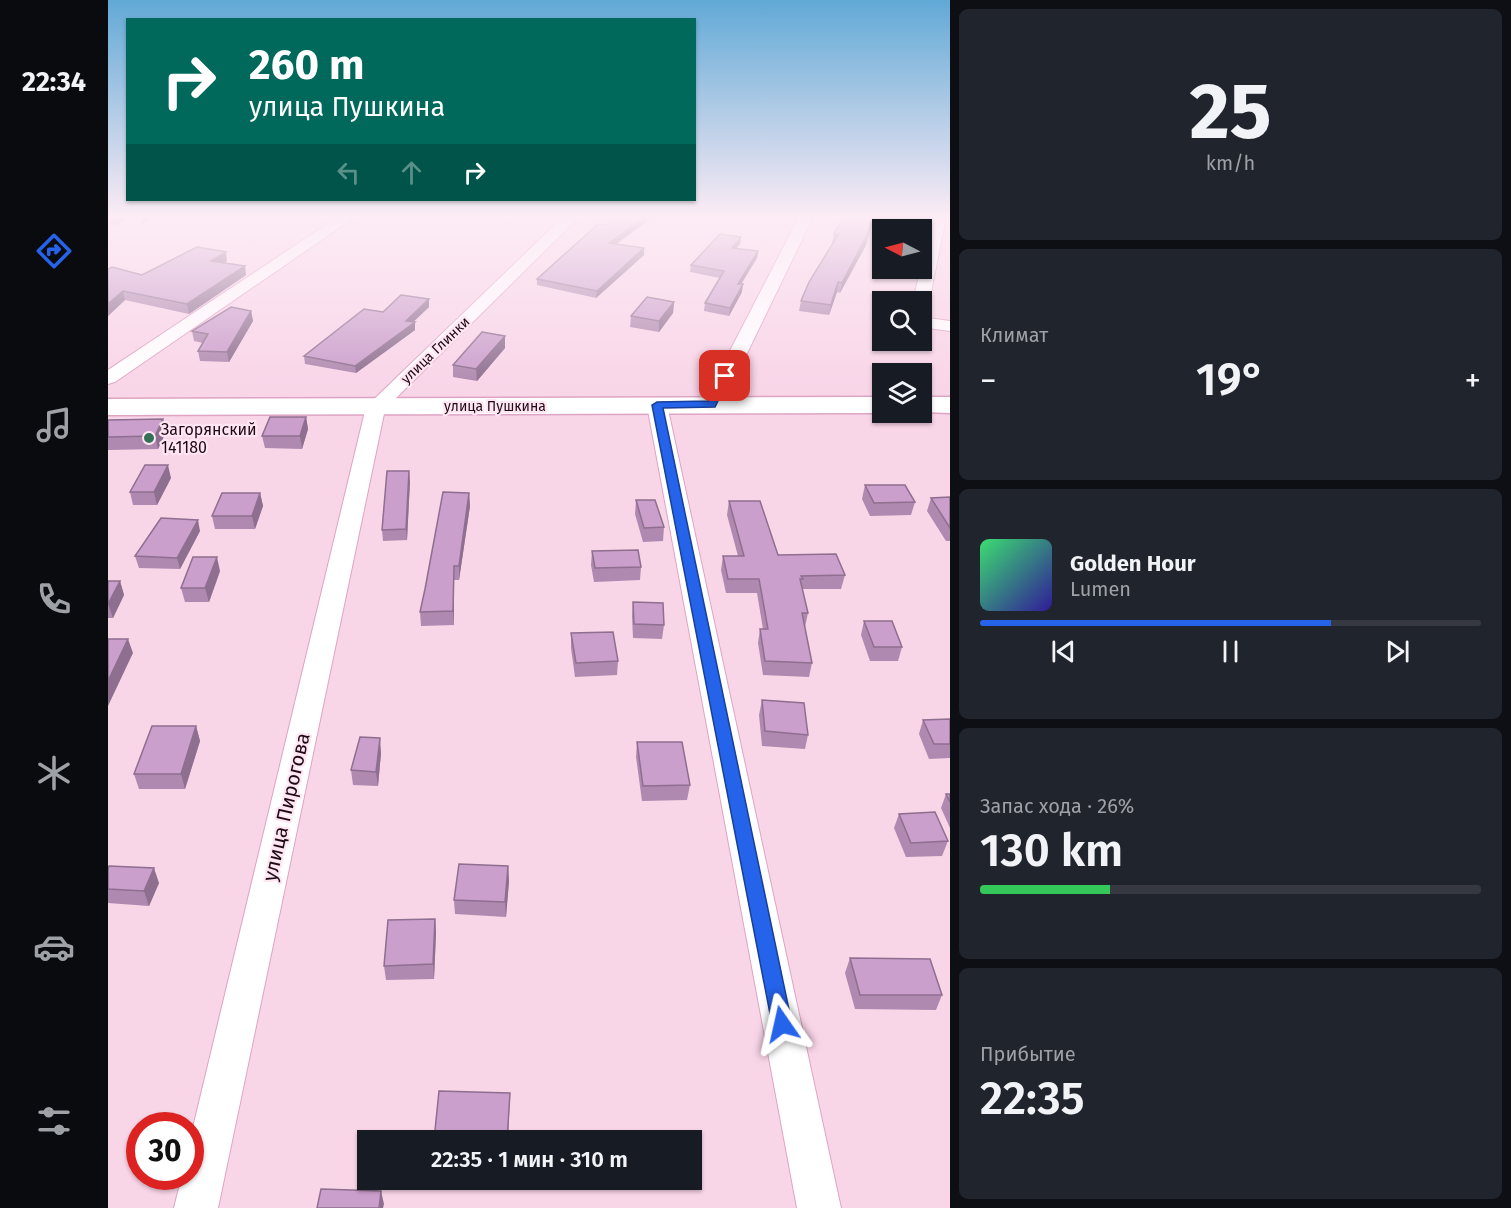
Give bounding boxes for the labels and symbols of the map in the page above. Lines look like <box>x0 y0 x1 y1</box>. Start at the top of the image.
north arrow <box>872 219 932 279</box>
street label: улица Глинки <box>397 313 473 387</box>
pin <box>699 350 750 401</box>
street label: улица Пушкина <box>444 398 546 415</box>
place label: Загорянский 141180 <box>161 420 257 457</box>
marker: Загорянский 141180 <box>142 431 156 445</box>
street label: улица Пирогова <box>257 730 315 884</box>
position arrow <box>750 992 814 1056</box>
speed limit sign: 30 <box>126 1112 204 1190</box>

